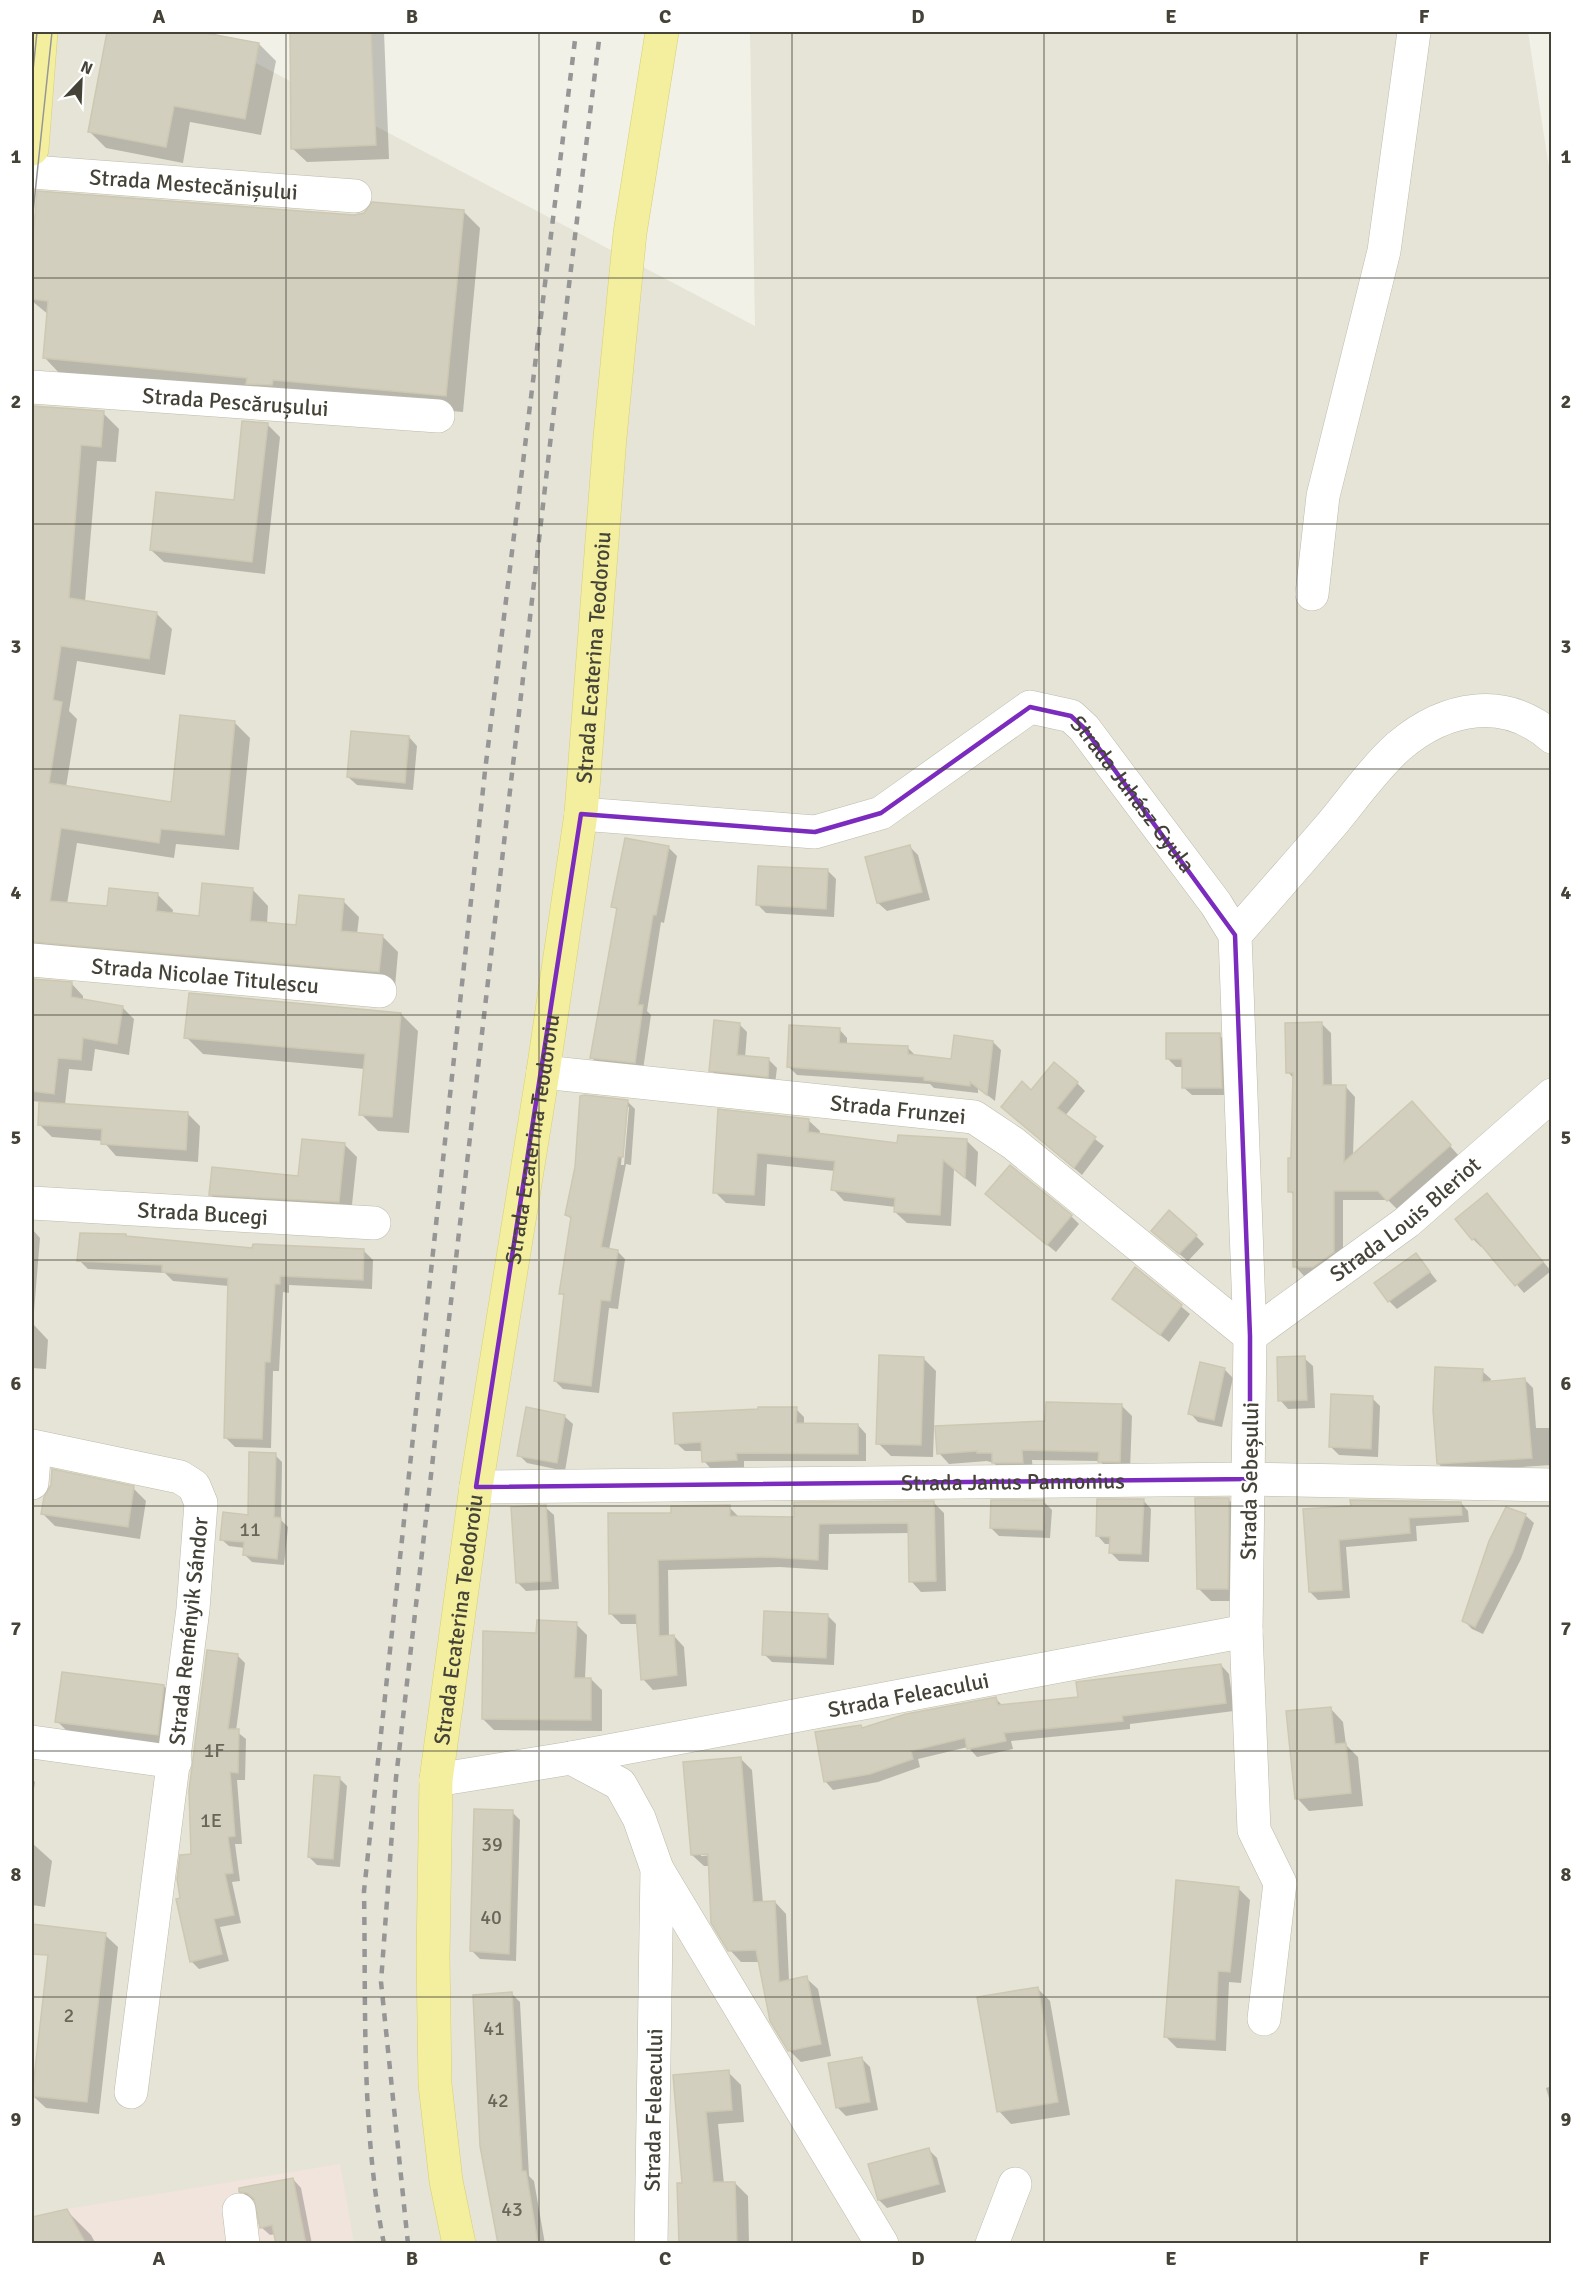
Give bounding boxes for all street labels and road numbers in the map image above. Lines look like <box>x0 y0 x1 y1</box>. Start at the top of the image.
street label: Strada Mestecănișului <box>88 163 299 206</box>
street label: Strada Pescărușului <box>141 382 329 422</box>
street label: Strada Ecaterina Teodoroiu <box>570 530 617 784</box>
street label: Strada Juhász Gyula <box>1065 710 1201 878</box>
street label: Strada Nicolae Titulescu <box>90 952 320 1000</box>
street label: Strada Ecaterina Teodoroiu <box>499 1012 565 1266</box>
street label: Strada Frunzei <box>829 1089 967 1130</box>
street label: Strada Louis Bleriot <box>1324 1151 1486 1288</box>
street label: Strada Bucegi <box>137 1196 269 1231</box>
street label: Strada Sebeșului <box>1235 1402 1264 1560</box>
street label: Strada Janus Pannonius <box>901 1467 1125 1497</box>
street label: Strada Ecaterina Teodoroiu <box>428 1492 489 1747</box>
street label: Strada Reményik Sándor <box>163 1515 214 1747</box>
street label: Strada Feleacului <box>826 1667 991 1723</box>
street label: Strada Feleacului <box>639 2028 668 2192</box>

